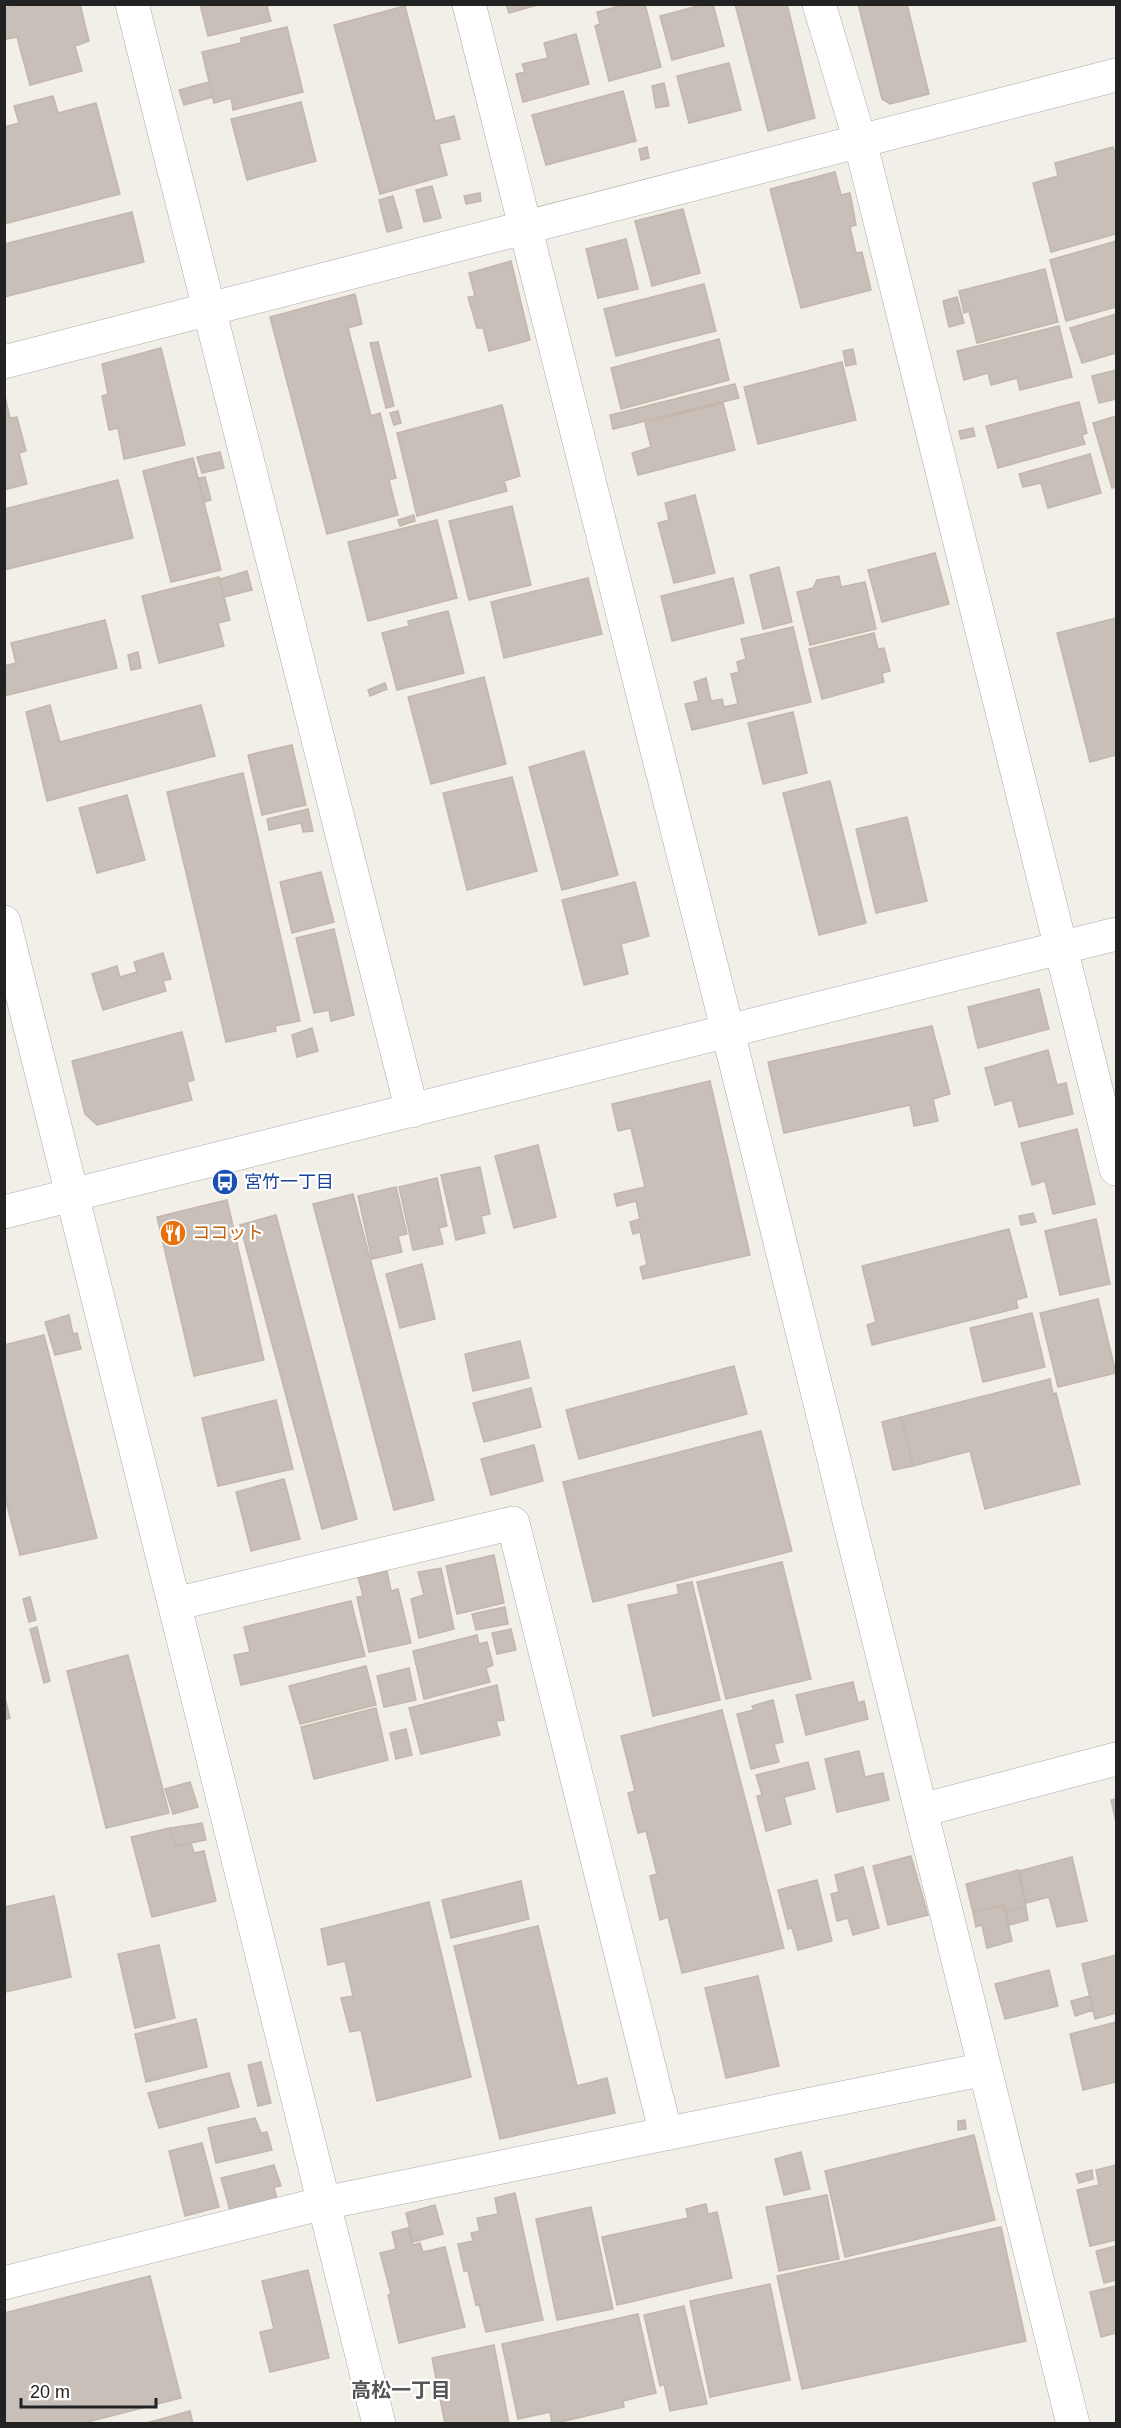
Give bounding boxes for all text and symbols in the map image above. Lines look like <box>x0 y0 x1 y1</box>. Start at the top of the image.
bus stop icon: 宮竹一丁目 <box>210 1167 240 1197</box>
place label: 宮竹一丁目 <box>244 1172 334 1192</box>
restaurant icon: ココット <box>158 1218 188 1248</box>
place label: ココット <box>192 1223 264 1243</box>
scale bar <box>21 2371 156 2409</box>
district label: 高松一丁目 <box>351 2379 451 2401</box>
text: 20 m <box>30 2382 70 2402</box>

